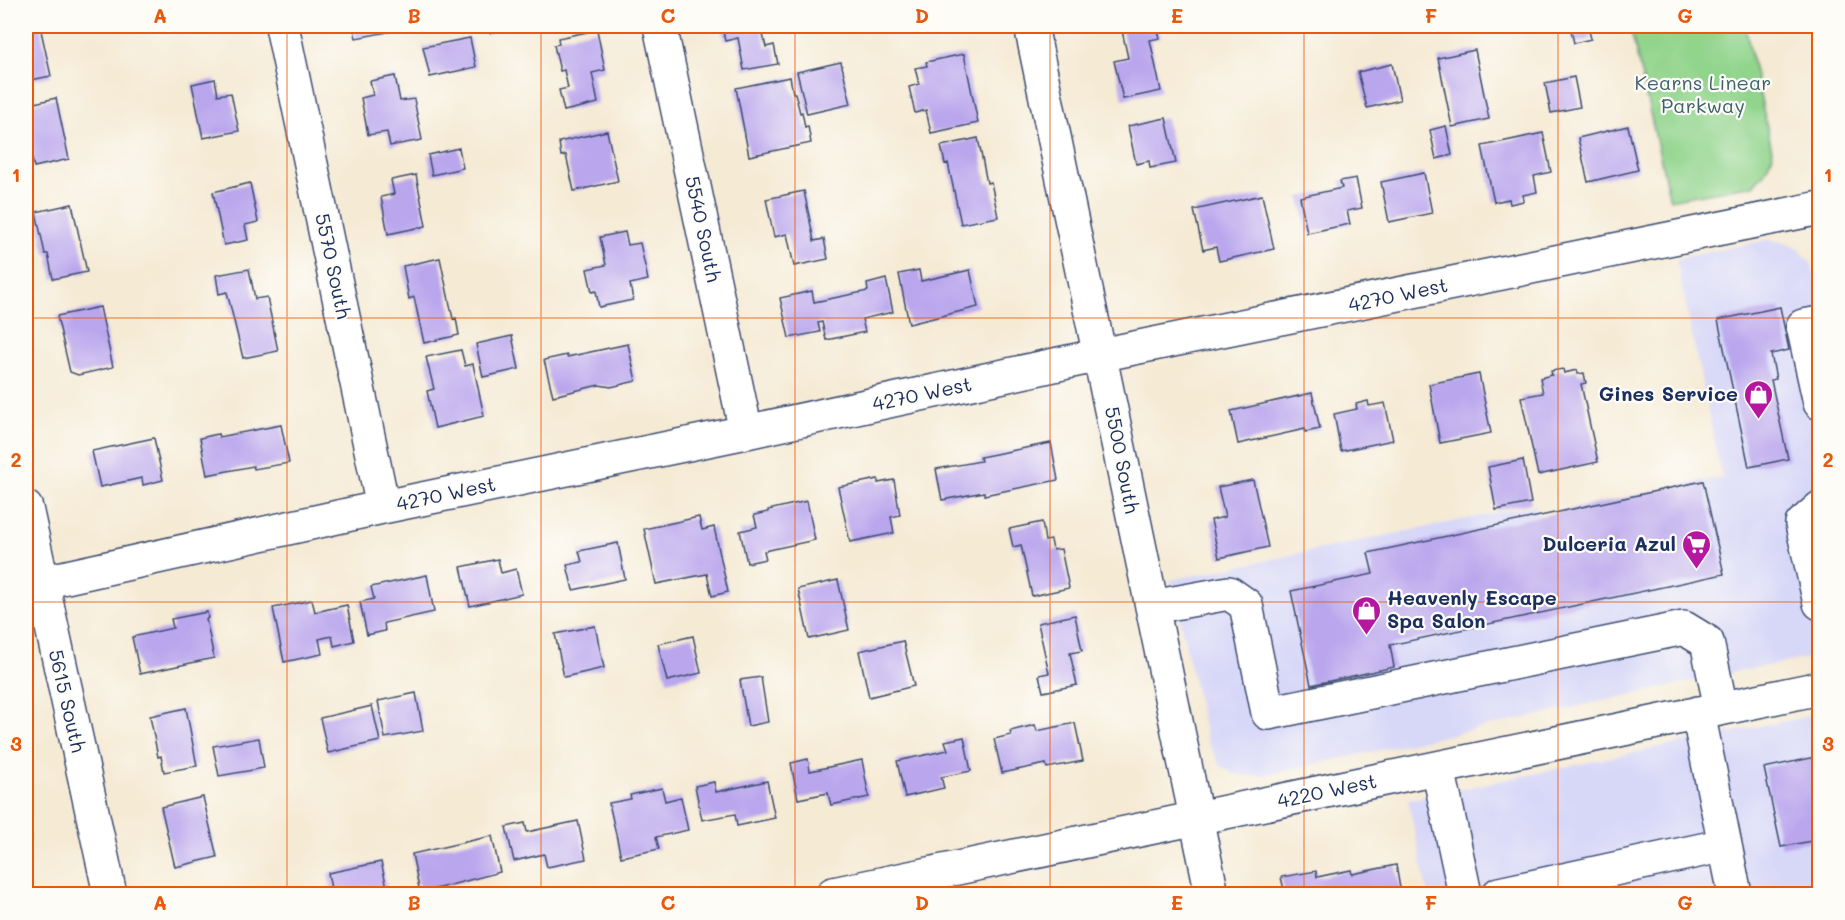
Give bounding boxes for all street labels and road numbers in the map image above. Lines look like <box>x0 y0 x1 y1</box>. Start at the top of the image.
street label: 5540 South <box>680 173 728 284</box>
street label: 5570 South <box>310 211 358 321</box>
street label: 4270 West <box>1346 271 1450 317</box>
street label: 4270 West <box>870 370 974 416</box>
street label: 5500 South <box>1100 404 1146 516</box>
street label: 4270 West <box>394 470 498 516</box>
street label: 5615 South <box>44 647 92 755</box>
street label: 4220 West <box>1275 767 1379 813</box>

